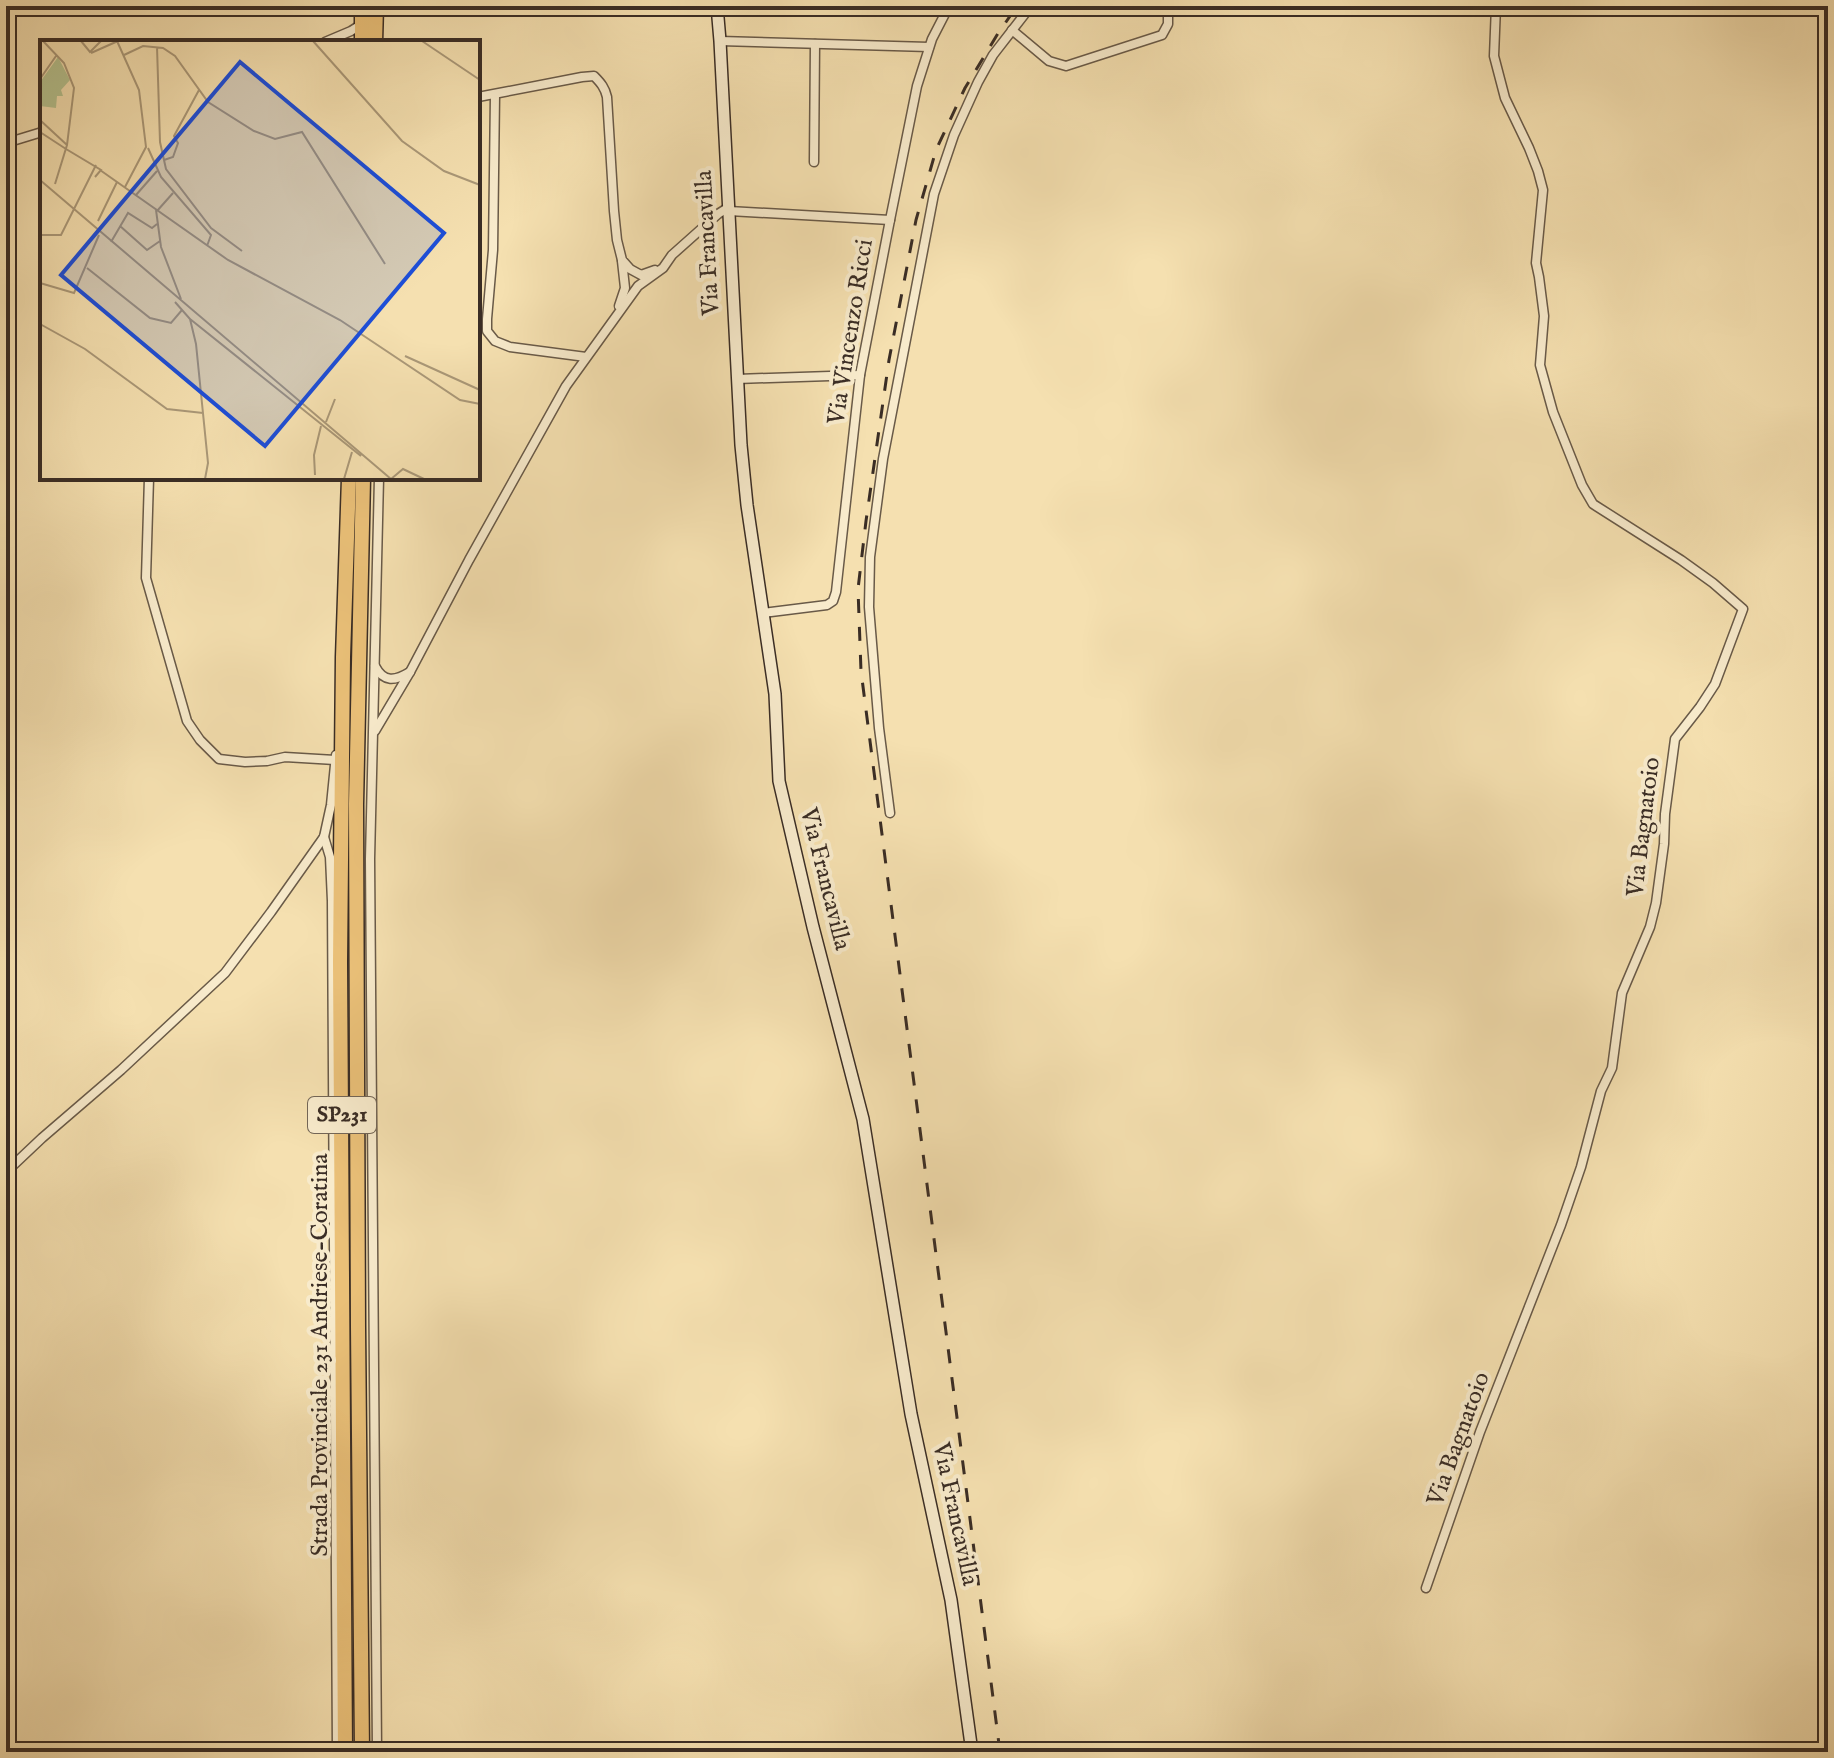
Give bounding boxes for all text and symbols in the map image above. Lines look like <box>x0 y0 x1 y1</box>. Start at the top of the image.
inset map <box>40 40 480 480</box>
street label: Via Francavilla <box>689 169 727 318</box>
street label: Via Vincenzo Ricci <box>821 237 881 428</box>
street label: Via Bagnatoio <box>1620 755 1668 900</box>
street label: Via Francavilla <box>792 804 858 954</box>
road number: SP231 <box>308 1097 376 1133</box>
street label: Strada Provinciale 231 Andriese-Coratina <box>305 1153 336 1557</box>
street label: Via Bagnatoio <box>1420 1368 1498 1511</box>
street label: Via Francavilla <box>924 1439 985 1589</box>

